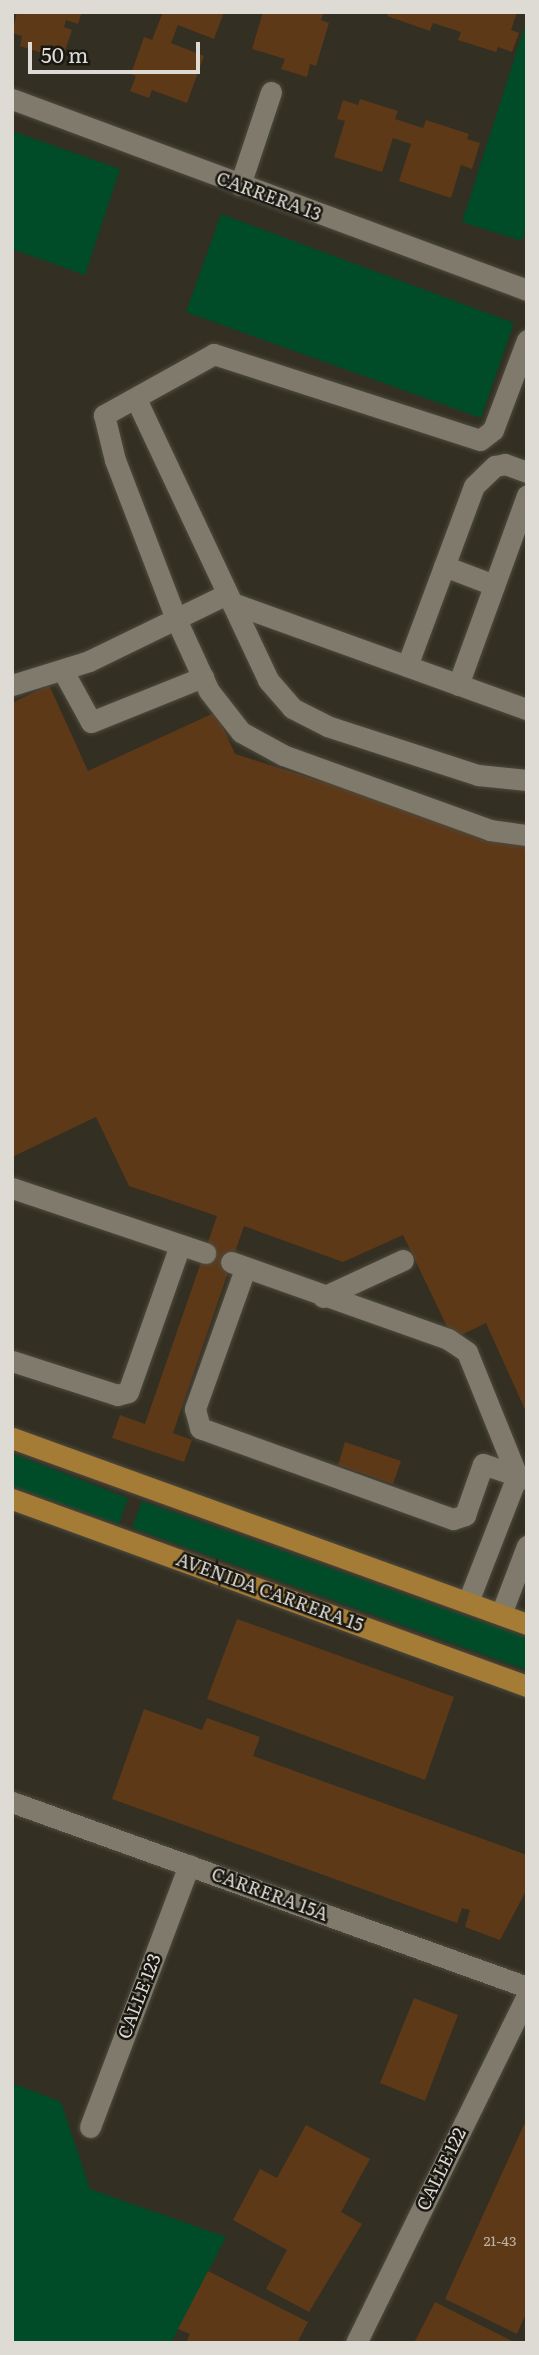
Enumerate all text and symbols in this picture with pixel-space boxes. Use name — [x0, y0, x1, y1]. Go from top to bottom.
scale bar — [32, 28, 203, 72]
text: 50 m — [41, 38, 88, 69]
street label: CARRERA 13 — [214, 167, 324, 225]
street label: AVENIDA CARRERA 15 — [174, 1548, 366, 1636]
street label: CARRERA 15A — [209, 1863, 331, 1925]
street label: CALLE 123 — [113, 1950, 165, 2042]
street label: CALLE 122 — [412, 2124, 470, 2214]
house number: 21-43 — [483, 2232, 517, 2248]

